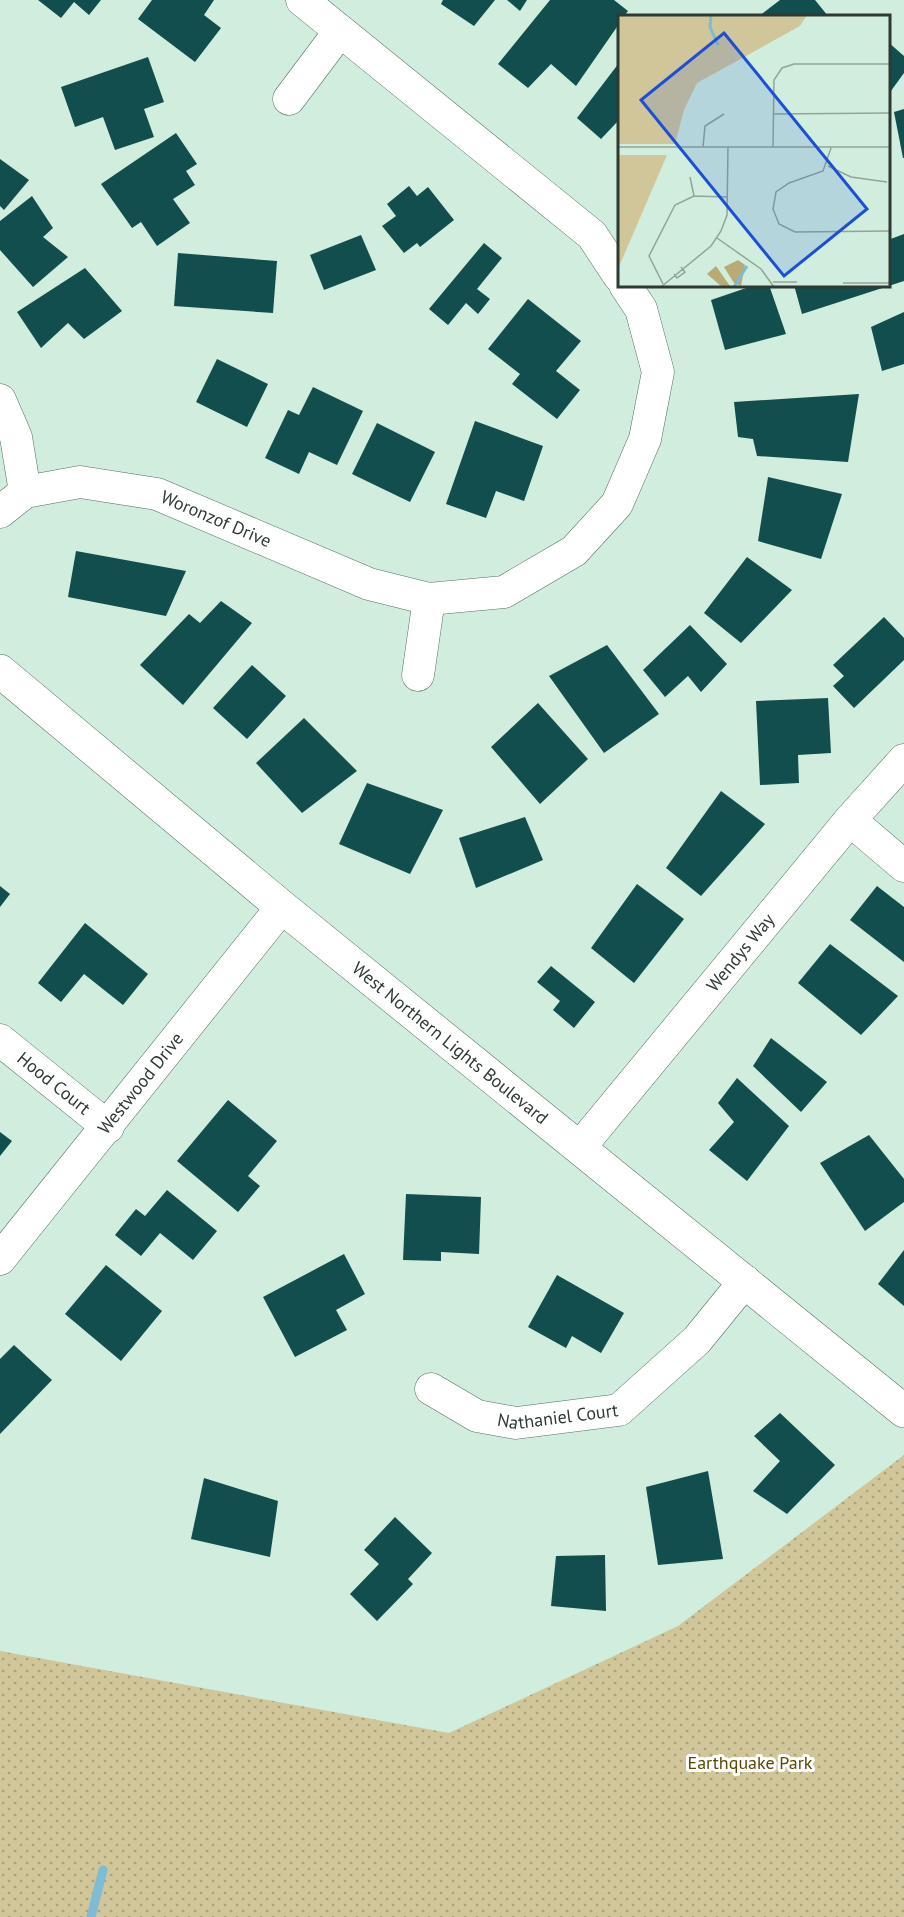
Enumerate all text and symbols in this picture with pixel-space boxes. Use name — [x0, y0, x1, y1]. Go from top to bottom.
inset map — [618, 15, 889, 286]
street label: Woronzof Drive — [158, 485, 275, 552]
street label: Wendys Way — [701, 908, 779, 996]
street label: West Northern Lights Boulevard — [348, 956, 553, 1129]
street label: Westwood Drive — [92, 1027, 188, 1139]
street label: Hood Court — [13, 1046, 95, 1119]
street label: Nathaniel Court — [496, 1398, 619, 1434]
park label: Earthquake Park — [688, 1751, 813, 1774]

